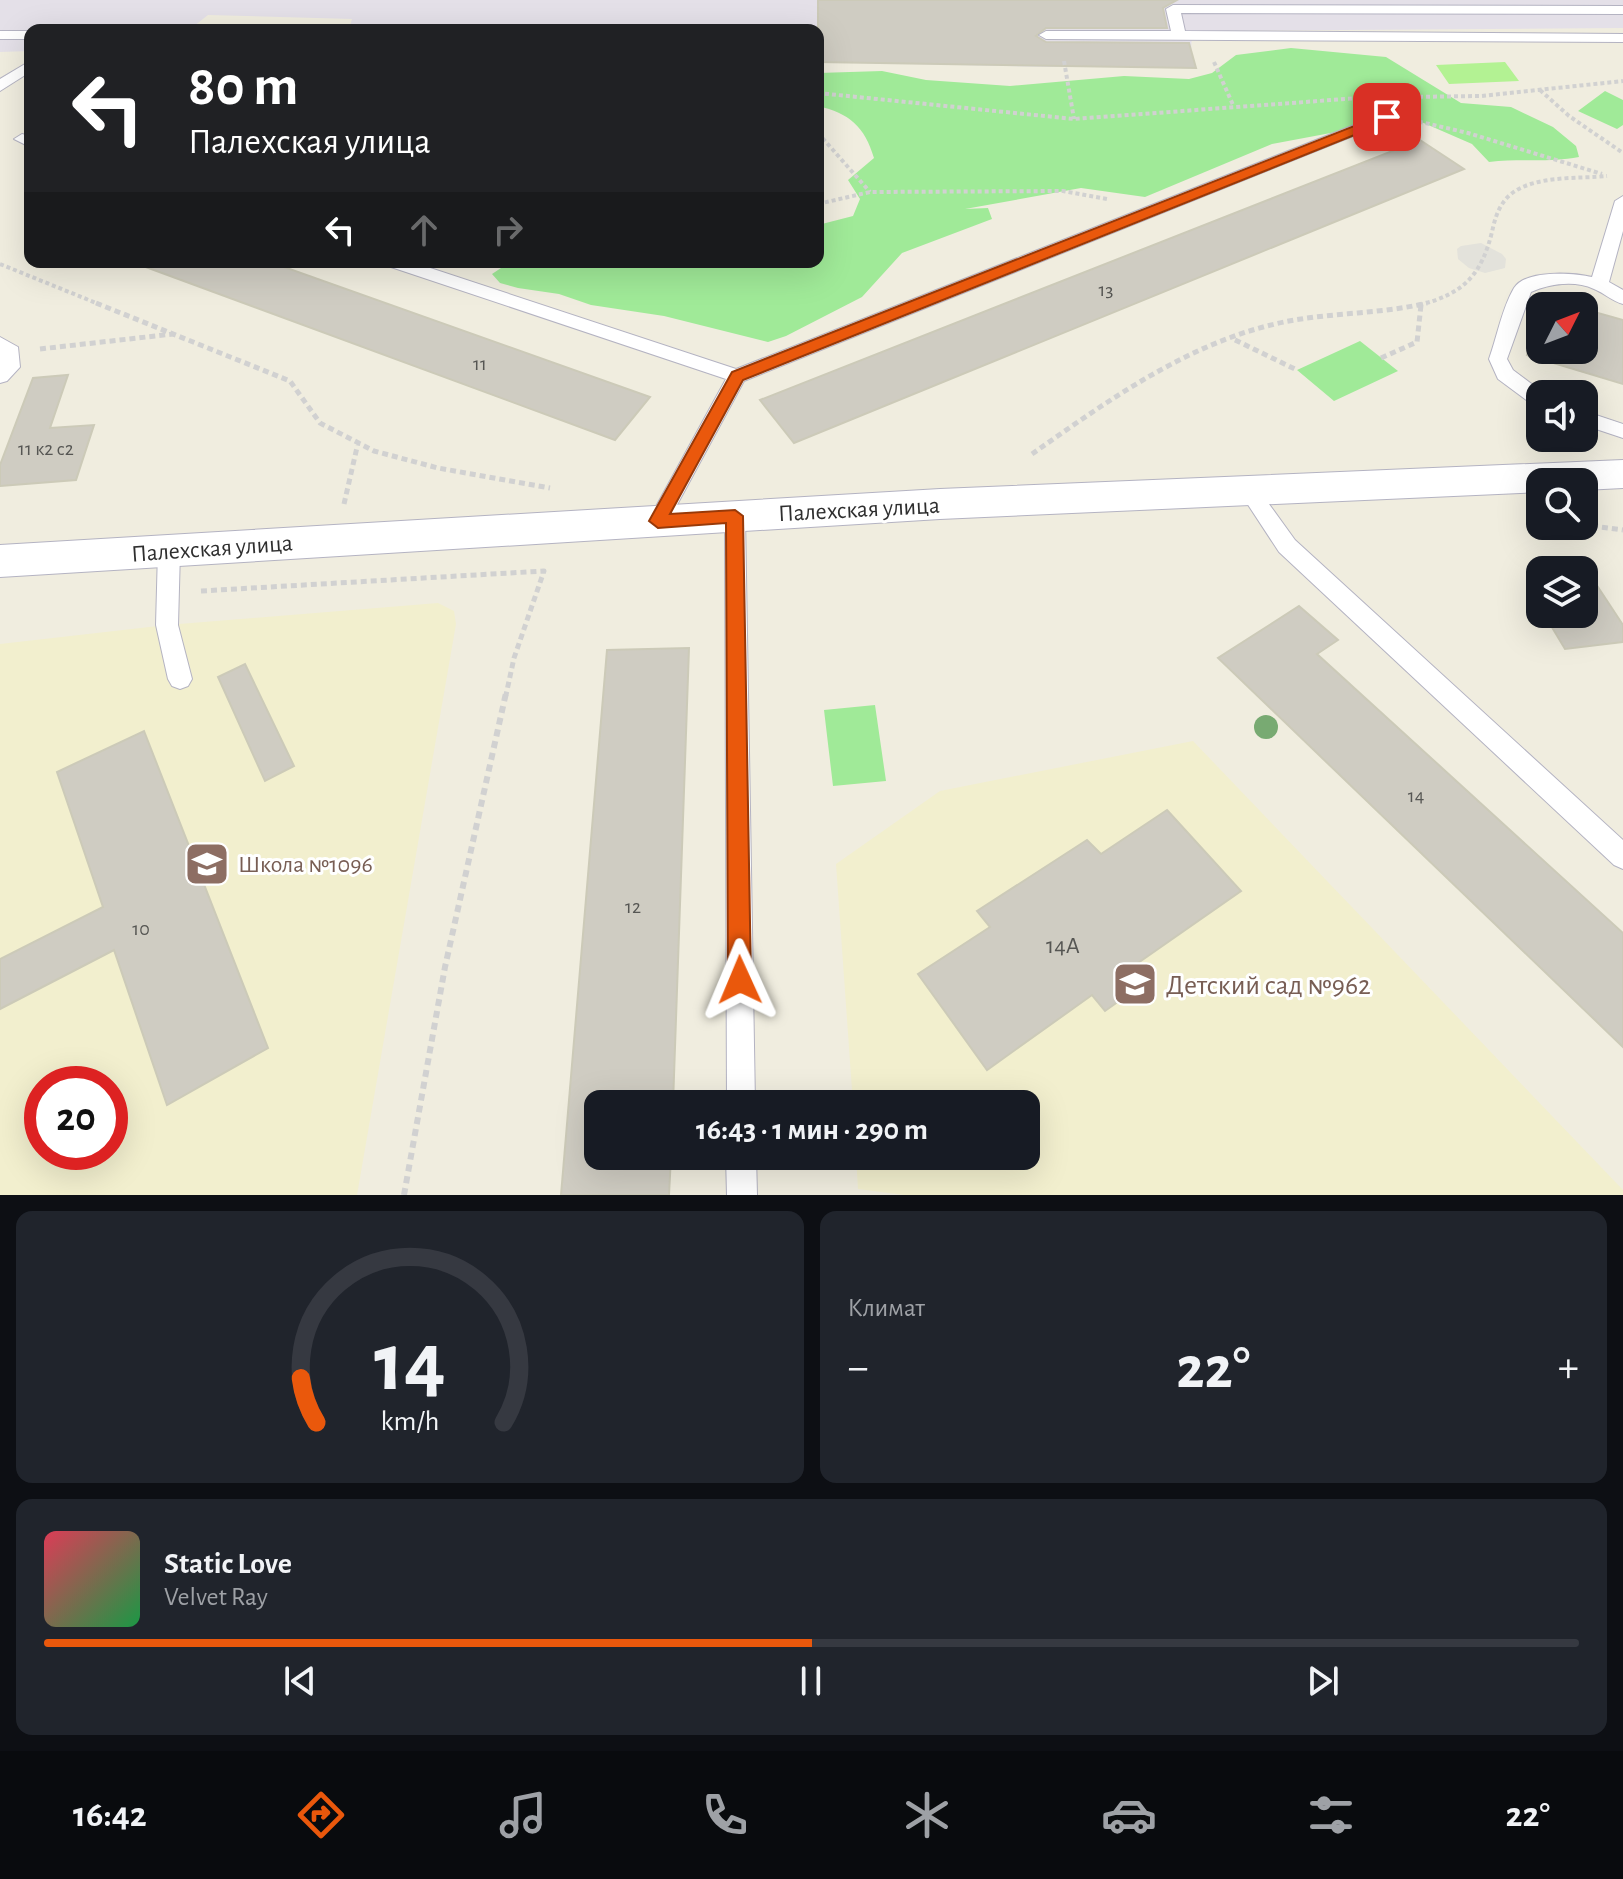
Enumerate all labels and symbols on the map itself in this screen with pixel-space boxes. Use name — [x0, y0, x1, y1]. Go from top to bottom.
pin — [1353, 83, 1421, 151]
house number: 13 — [1098, 280, 1114, 300]
north arrow — [1526, 292, 1598, 364]
house number: 11 — [473, 354, 487, 374]
house number: 11 к2 с2 — [18, 439, 74, 459]
street label: Палехская улица — [778, 494, 941, 526]
street label: Палехская улица — [130, 531, 294, 567]
house number: 14 — [1408, 786, 1424, 806]
school or university icon: Школа №1096 — [183, 840, 231, 888]
place label: Школа №1096 — [238, 853, 373, 877]
house number: 12 — [625, 897, 641, 917]
house number: 10 — [132, 919, 150, 939]
house number: 14А — [1046, 934, 1080, 958]
position arrow — [698, 938, 782, 1022]
school or university icon: Детский сад №962 — [1111, 960, 1159, 1008]
place label: Детский сад №962 — [1166, 972, 1371, 1000]
speed limit sign: 20 — [24, 1066, 128, 1170]

